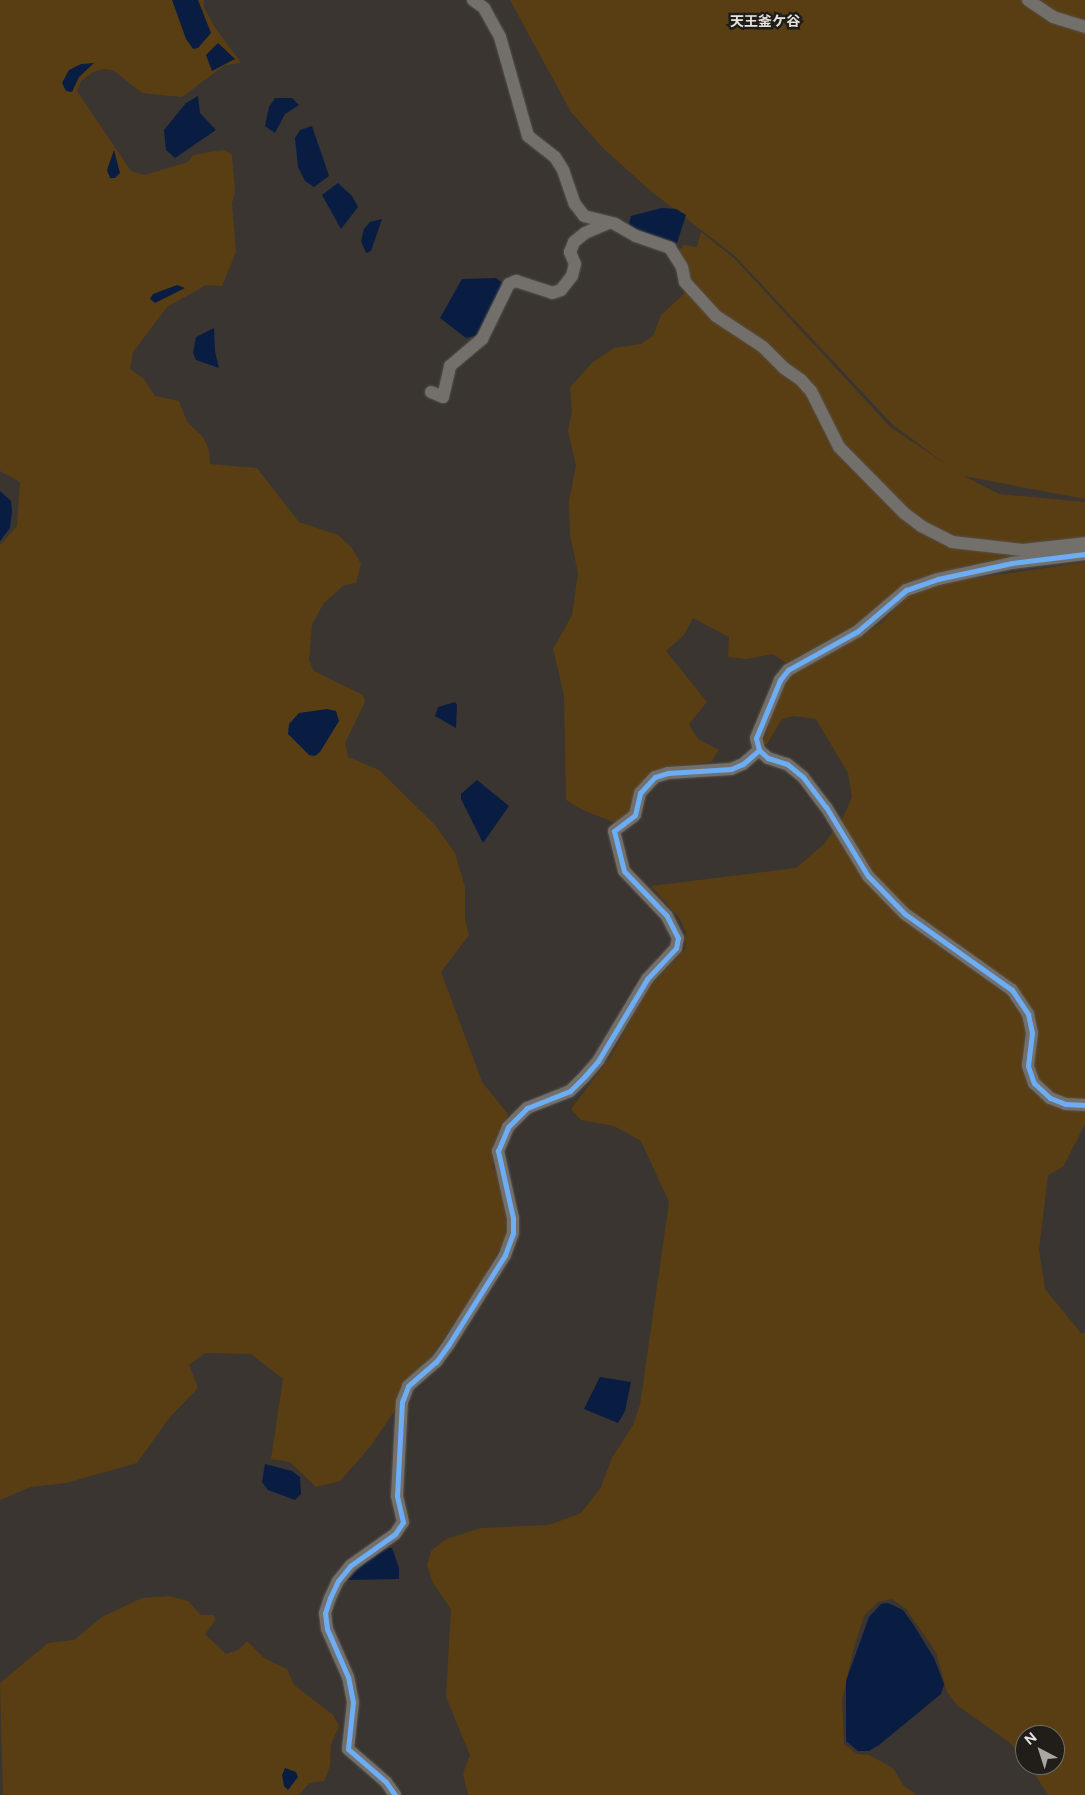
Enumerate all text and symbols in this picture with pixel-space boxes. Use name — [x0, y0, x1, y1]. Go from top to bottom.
district label: 天王釜ケ谷 — [730, 14, 800, 30]
north arrow — [1015, 1725, 1065, 1775]
text: N — [1021, 1729, 1040, 1749]

